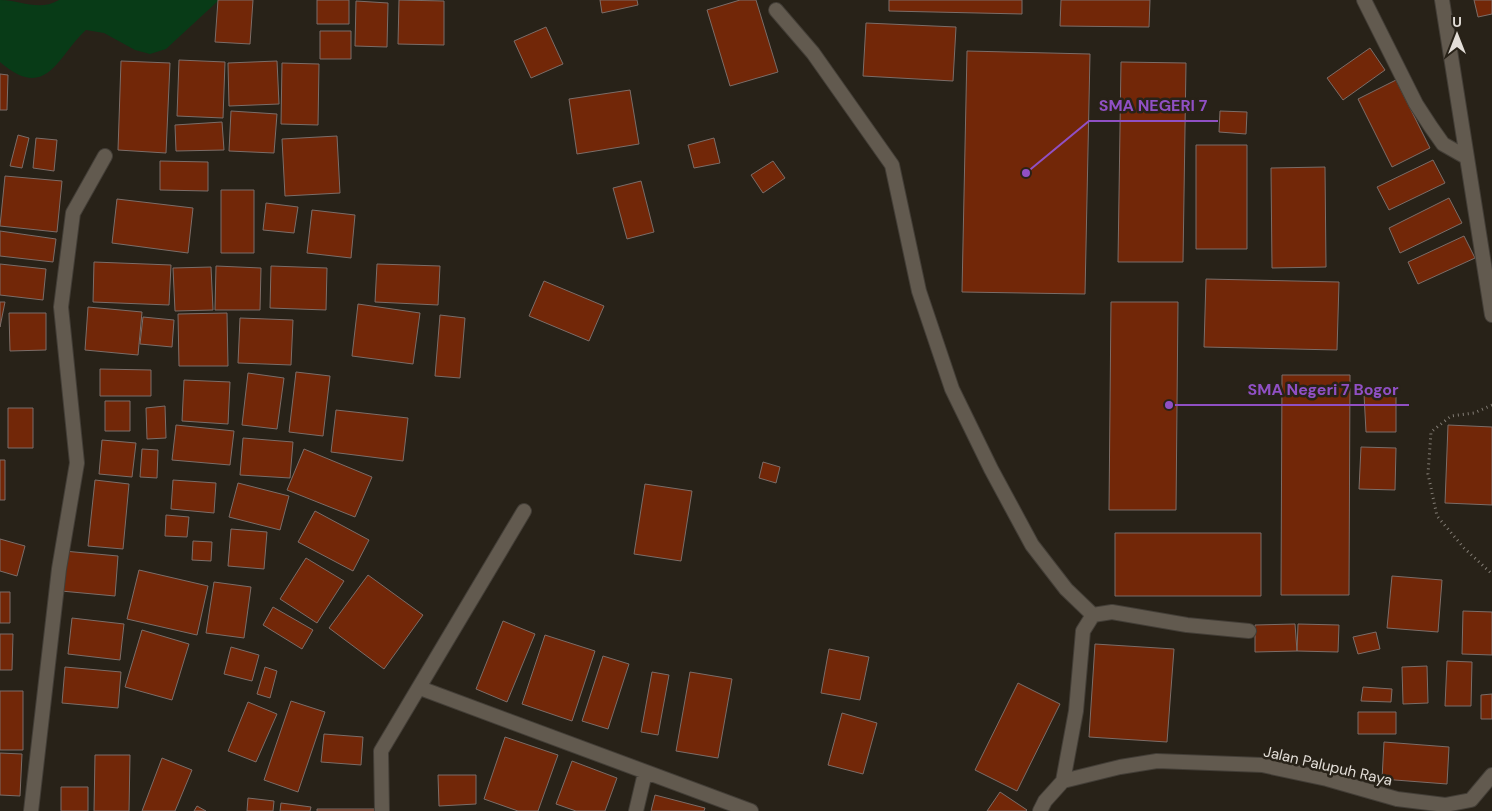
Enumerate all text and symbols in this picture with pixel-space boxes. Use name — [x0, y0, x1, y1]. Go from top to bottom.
north arrow — [1432, 10, 1482, 60]
text: U — [1452, 13, 1462, 31]
callout: SMA NEGERI 7 — [1089, 90, 1218, 121]
text: SMA NEGERI 7 — [1099, 95, 1208, 116]
callout: SMA Negeri 7 Bogor — [1238, 374, 1409, 405]
text: SMA Negeri 7 Bogor — [1248, 379, 1399, 400]
street label: Jalan Palupuh Raya — [1262, 741, 1394, 791]

